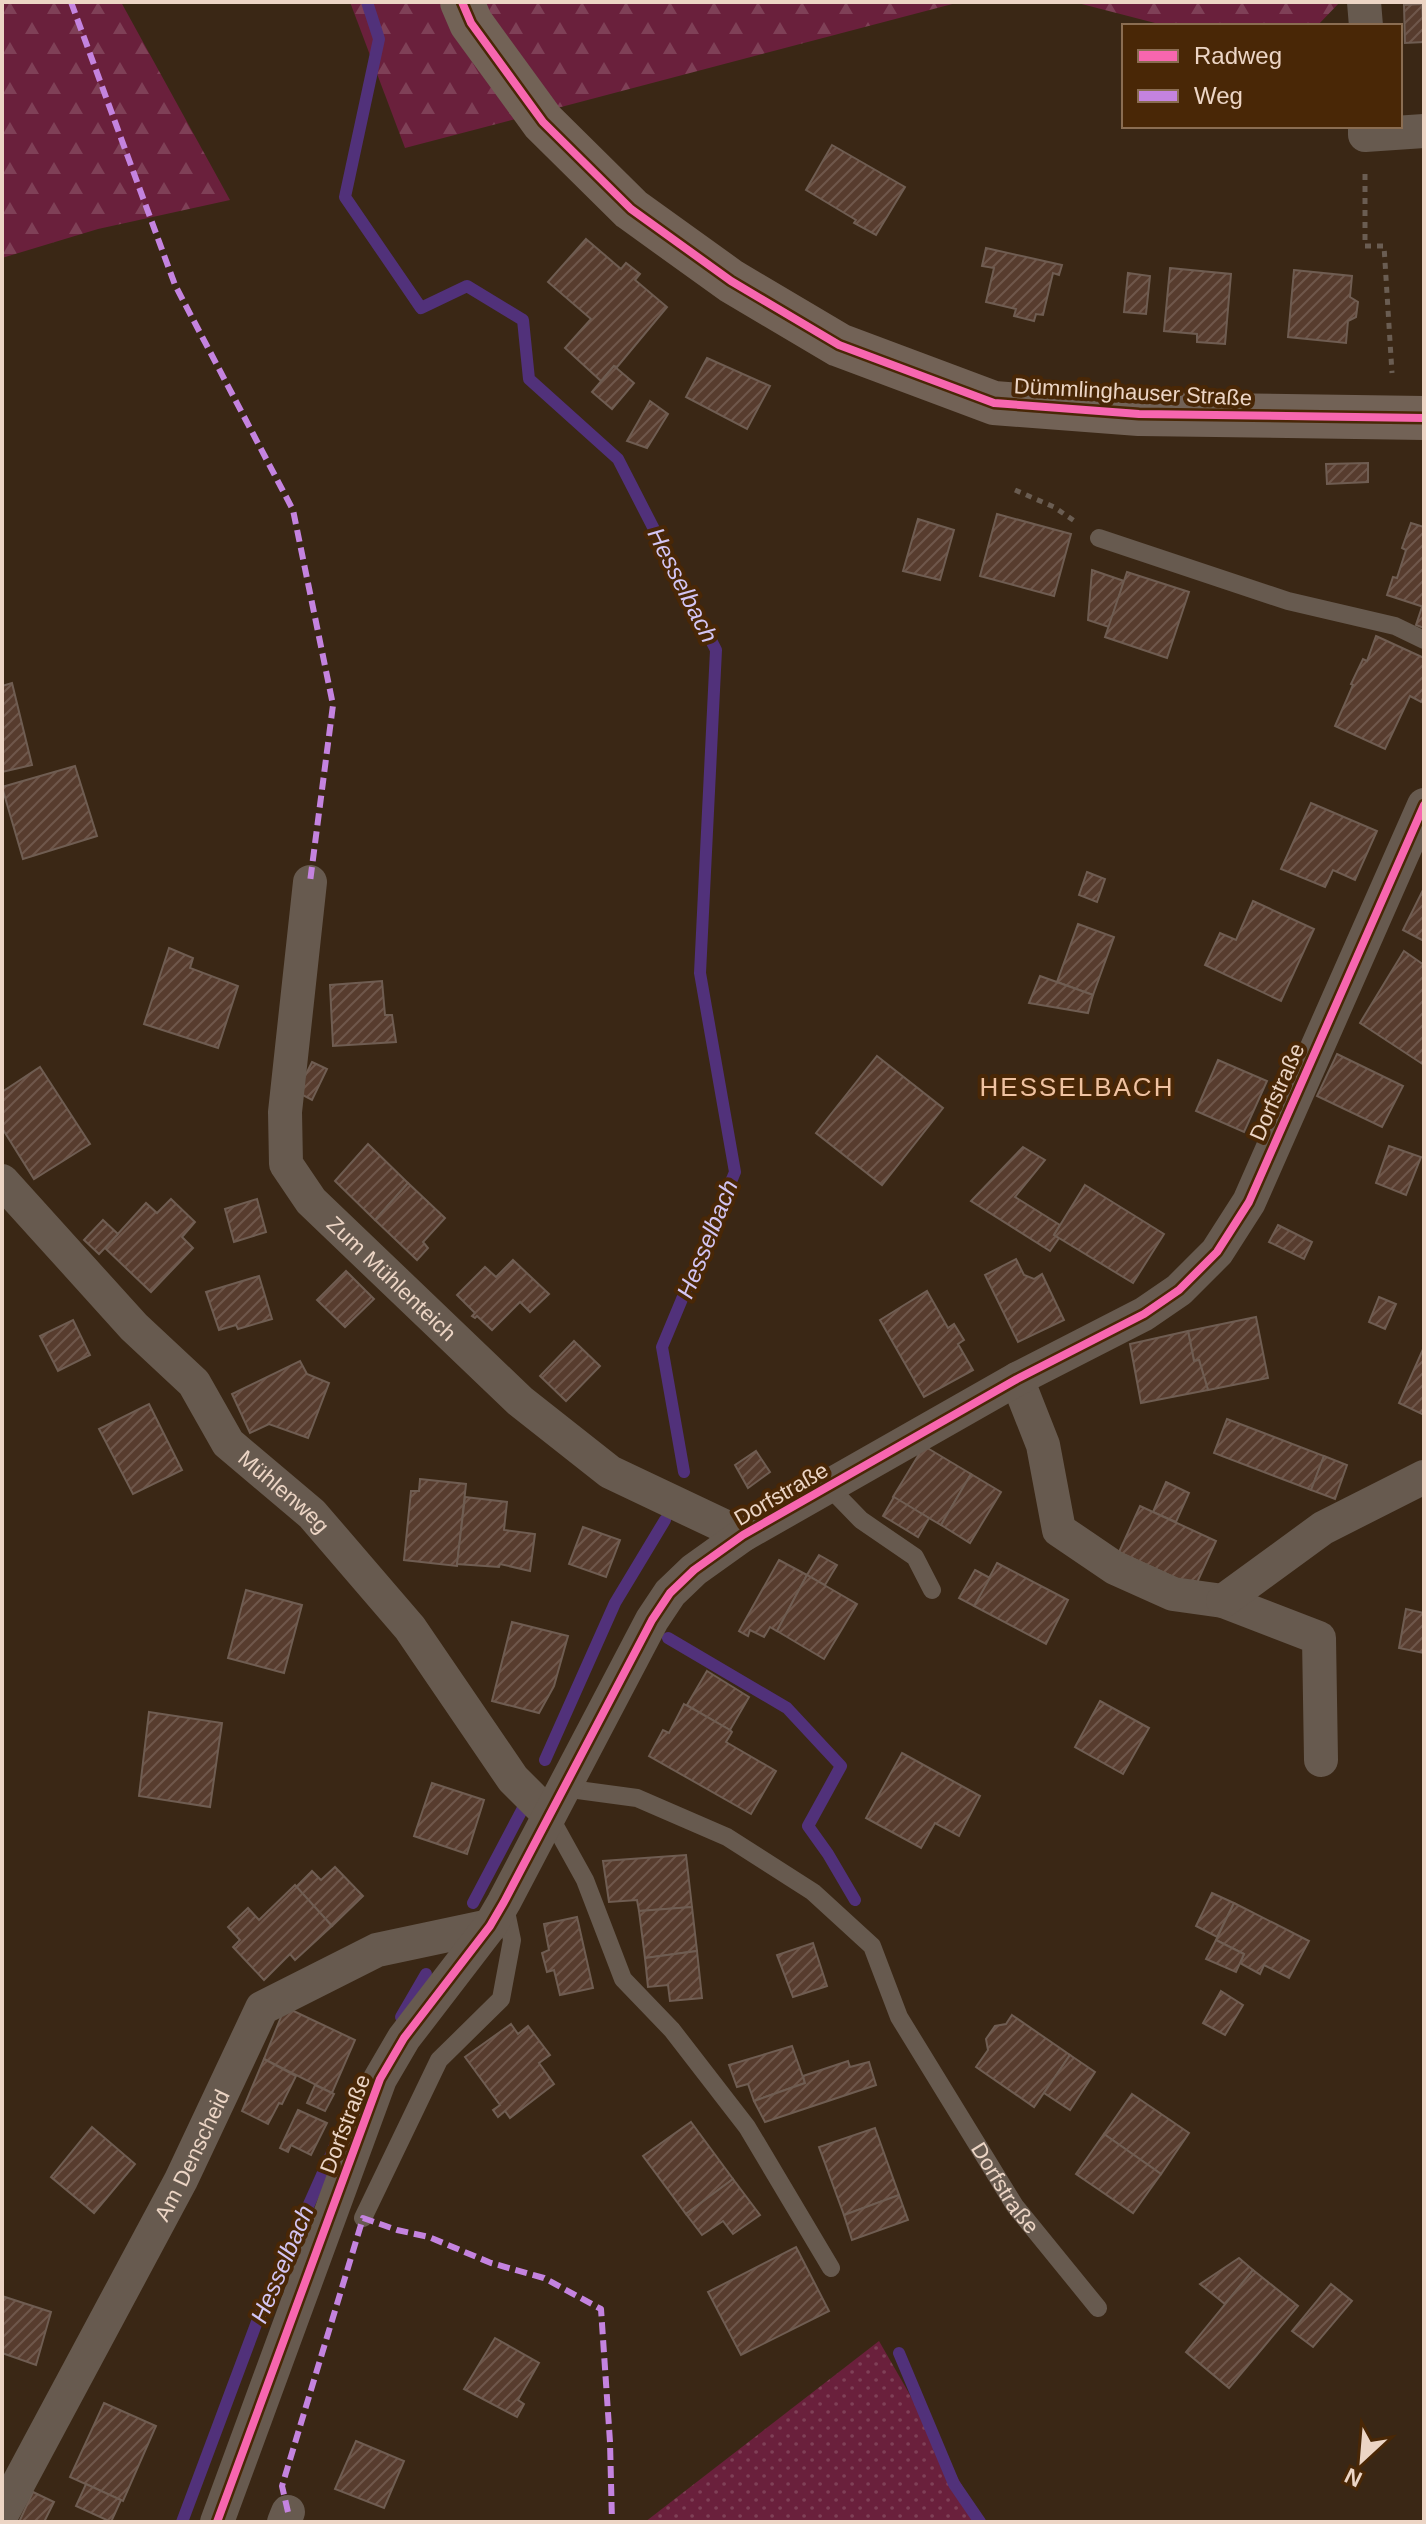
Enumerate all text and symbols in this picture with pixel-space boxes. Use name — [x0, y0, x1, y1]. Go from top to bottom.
legend — [1122, 24, 1402, 128]
text: Radweg — [1194, 42, 1282, 69]
text: Weg — [1194, 82, 1243, 109]
street label: Dümmlinghauser Straße — [1013, 373, 1253, 411]
water label: Hesselbach — [643, 523, 723, 647]
street label: Dorfstraße — [1244, 1039, 1310, 1145]
district label: HESSELBACH — [980, 1072, 1174, 1102]
water label: Hesselbach — [671, 1176, 743, 1302]
street label: Zum Mühlenteich — [322, 1211, 462, 1346]
street label: Mühlenweg — [234, 1445, 335, 1538]
street label: Dorfstraße — [730, 1457, 832, 1531]
street label: Dorfstraße — [315, 2071, 375, 2177]
street label: Am Denscheid — [149, 2085, 234, 2225]
street label: Dorfstraße — [966, 2138, 1045, 2238]
water label: Hesselbach — [245, 2201, 319, 2327]
north arrow — [1322, 2420, 1402, 2500]
text: N — [1341, 2463, 1366, 2492]

